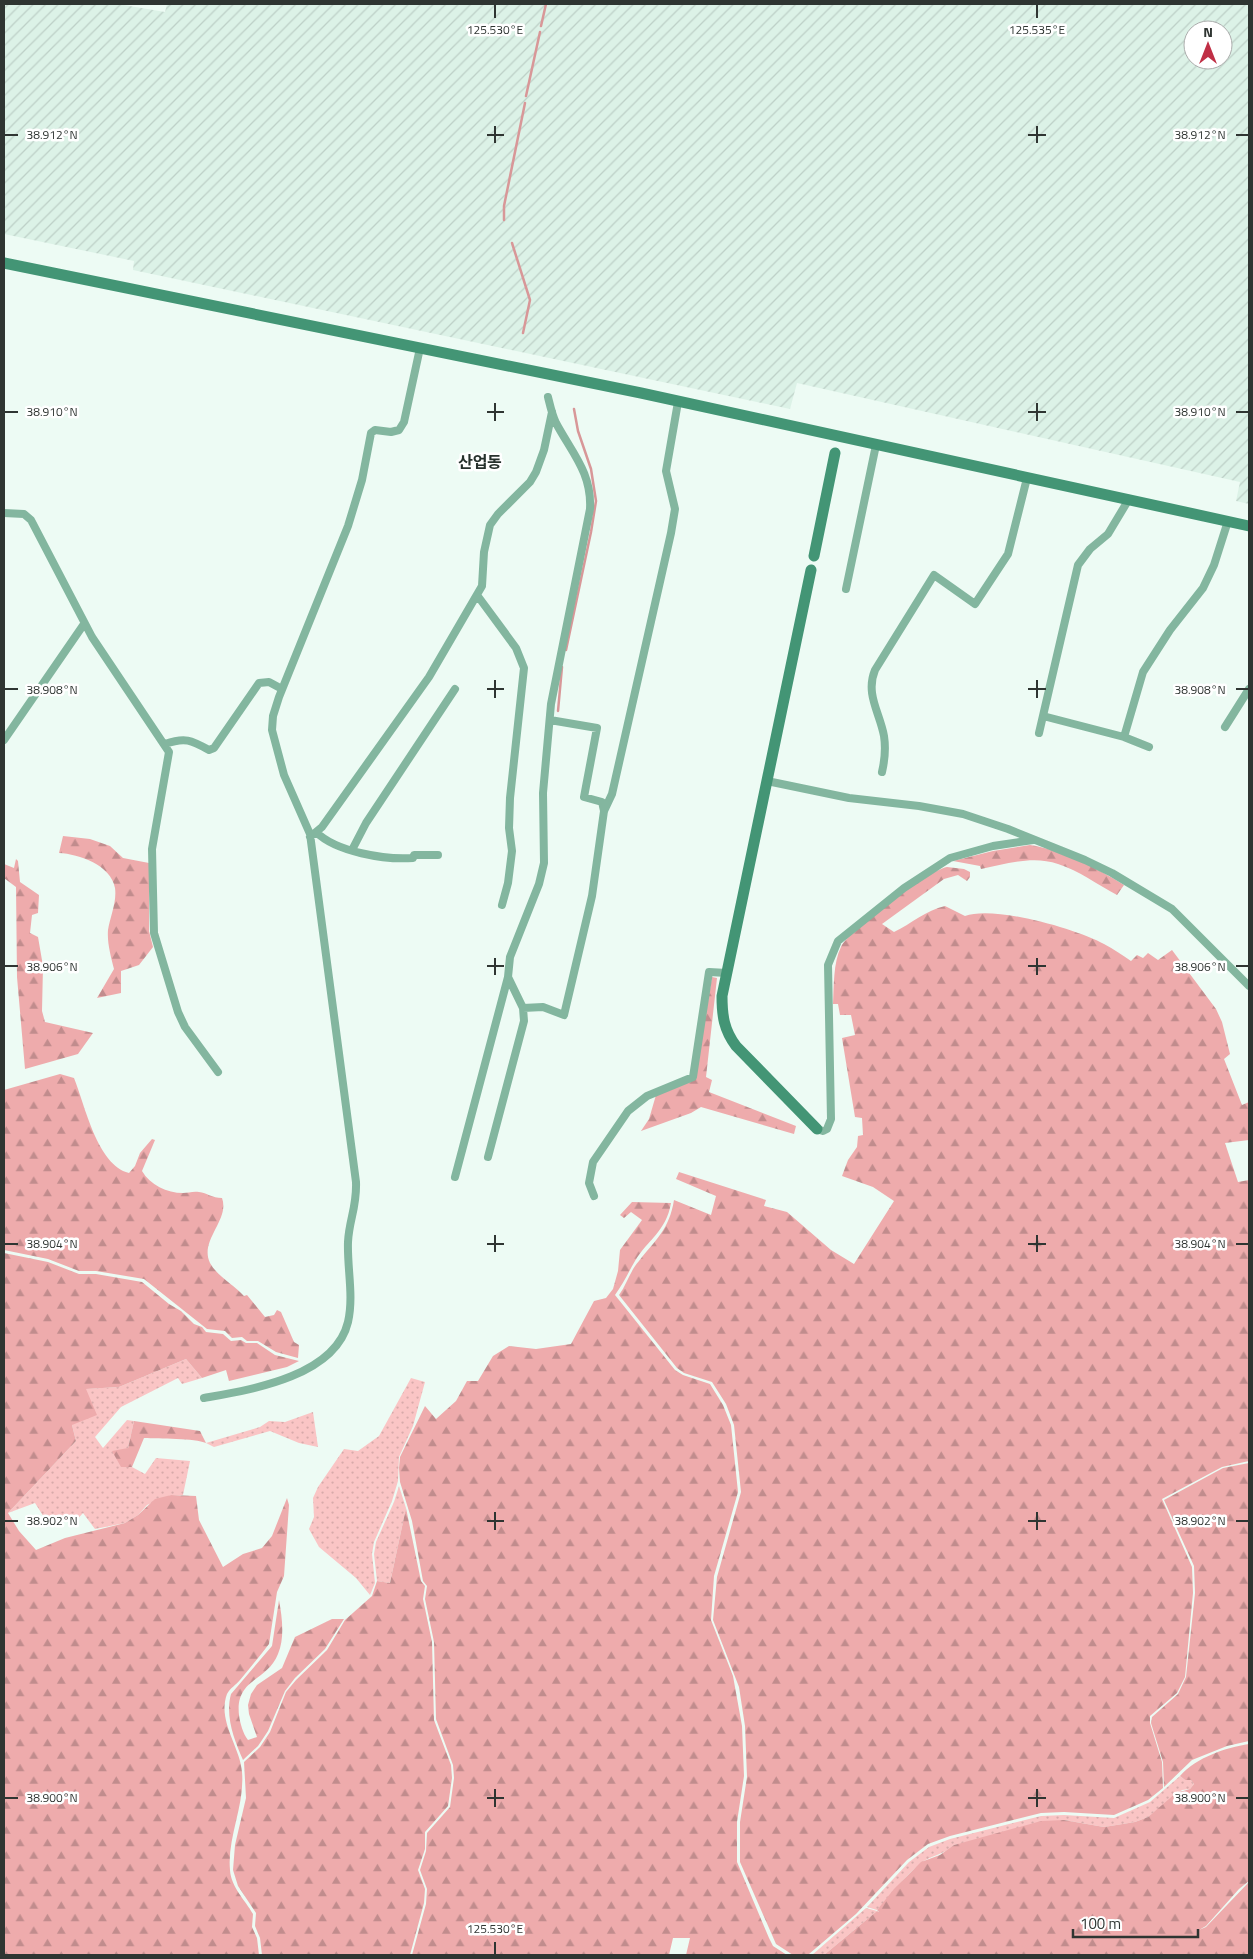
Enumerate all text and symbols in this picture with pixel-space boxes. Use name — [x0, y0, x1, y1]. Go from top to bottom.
text: 125.530°E — [467, 20, 523, 39]
text: 125.535°E — [1009, 20, 1065, 39]
north arrow — [1183, 20, 1233, 70]
text: N — [1203, 21, 1213, 42]
text: 38.912°N — [26, 125, 78, 144]
text: 38.912°N — [1174, 125, 1226, 144]
text: 38.910°N — [26, 402, 78, 421]
text: 38.910°N — [1174, 402, 1226, 421]
district label: 산업동 — [458, 450, 502, 474]
text: 38.908°N — [26, 680, 78, 699]
text: 38.908°N — [1174, 680, 1226, 699]
text: 38.906°N — [26, 957, 78, 976]
text: 38.906°N — [1174, 957, 1226, 976]
text: 38.904°N — [26, 1234, 78, 1253]
text: 38.904°N — [1174, 1234, 1226, 1253]
text: 38.902°N — [26, 1511, 78, 1530]
text: 38.902°N — [1174, 1511, 1226, 1530]
text: 38.900°N — [26, 1788, 78, 1807]
text: 38.900°N — [1174, 1788, 1226, 1807]
scale bar — [1073, 1906, 1198, 1938]
text: 100 m — [1080, 1912, 1121, 1935]
text: 125.530°E — [467, 1919, 523, 1938]

